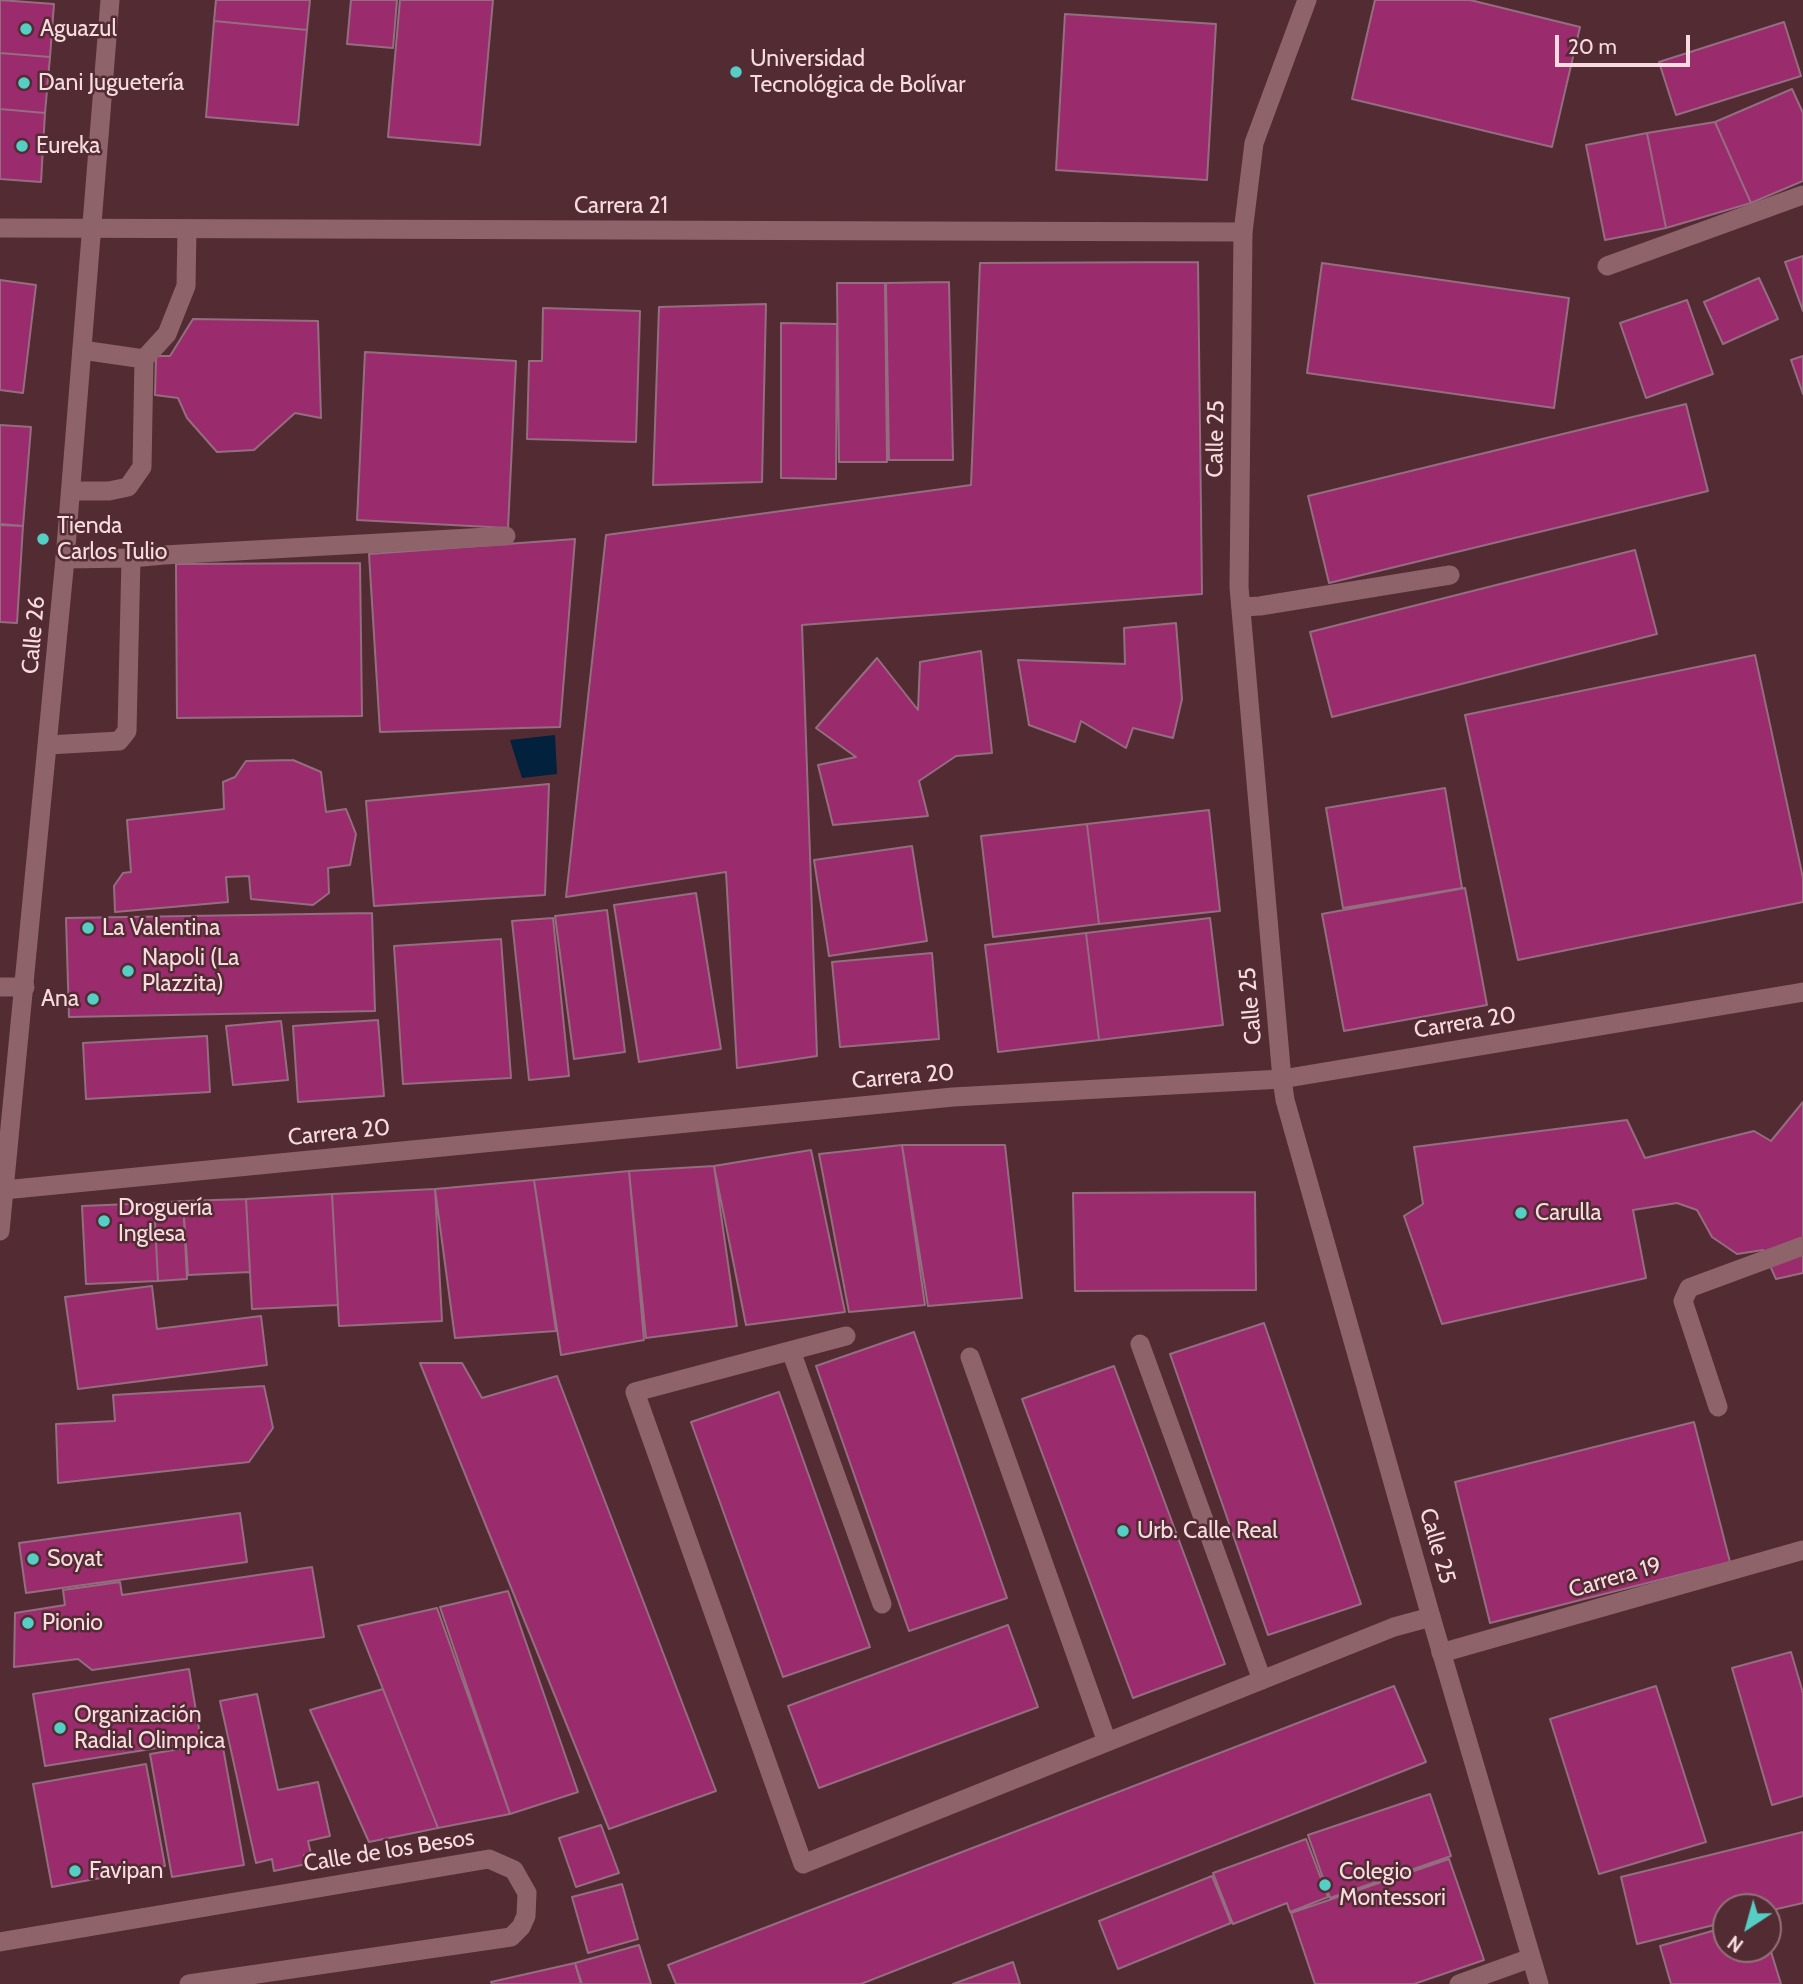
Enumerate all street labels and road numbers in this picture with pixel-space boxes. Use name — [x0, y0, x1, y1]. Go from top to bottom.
street label: Carrera 21 — [574, 192, 668, 220]
street label: Calle 25 — [1202, 400, 1230, 478]
street label: Calle 26 — [17, 595, 51, 675]
street label: Calle 25 — [1234, 966, 1268, 1046]
street label: Carrera 20 — [1412, 1001, 1518, 1045]
street label: Carrera 20 — [851, 1059, 955, 1095]
street label: Carrera 20 — [287, 1114, 391, 1152]
street label: Calle 25 — [1413, 1505, 1461, 1587]
street label: Carrera 19 — [1565, 1552, 1665, 1604]
street label: Calle de los Besos — [302, 1824, 476, 1878]

